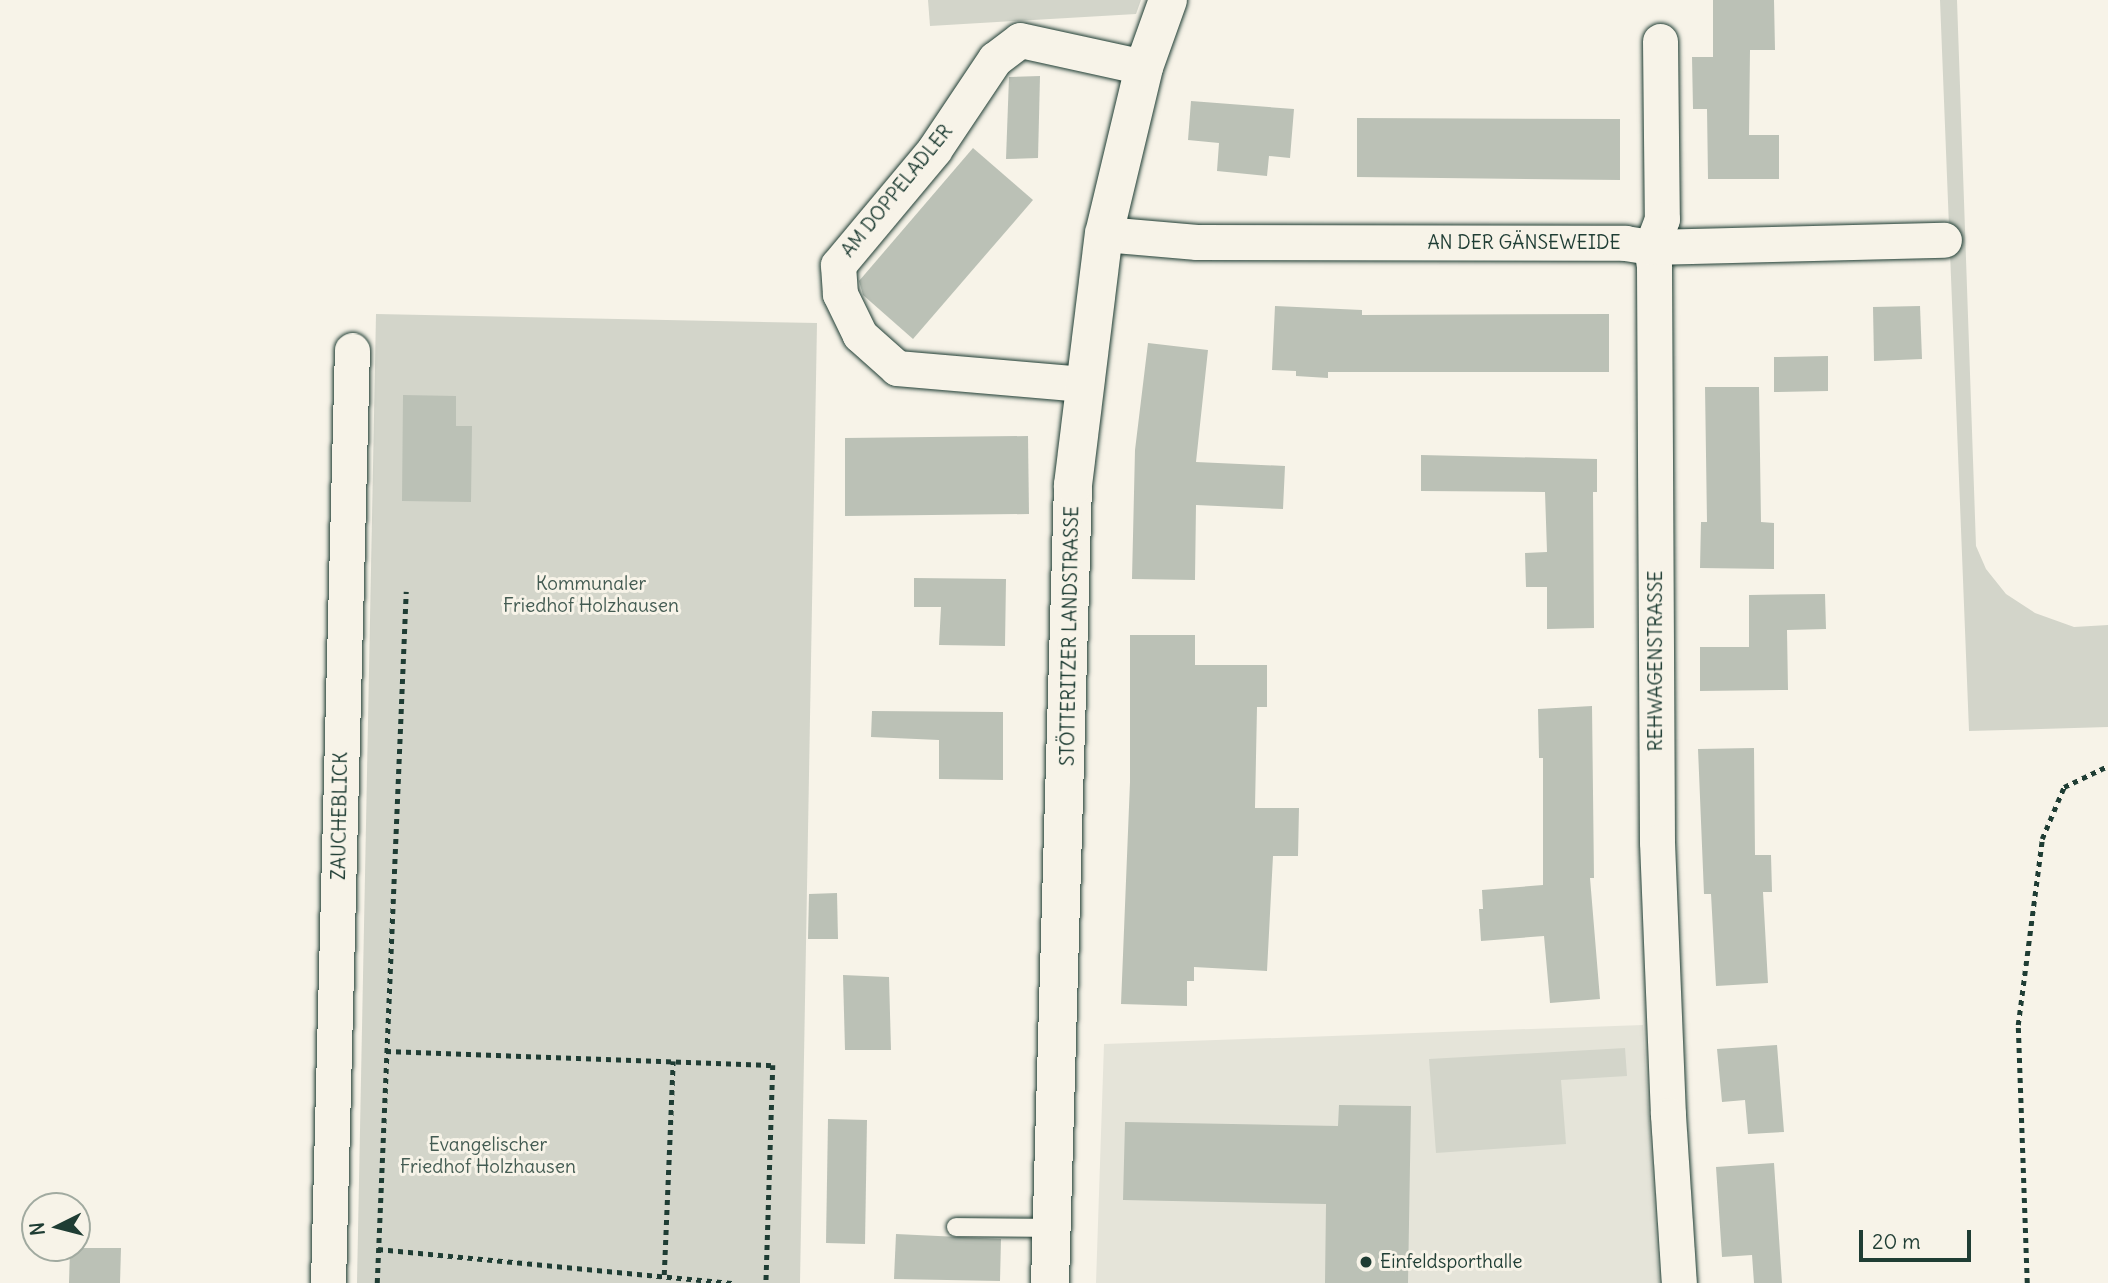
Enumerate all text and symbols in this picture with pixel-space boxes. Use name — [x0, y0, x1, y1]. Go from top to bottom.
street label: AM DOPPELADLER — [837, 120, 957, 262]
street label: AN DER GÄNSEWEIDE — [1427, 232, 1621, 254]
street label: STÖTTERITZER LANDSTRASSE — [1056, 506, 1084, 766]
street label: REHWAGENSTRASSE — [1645, 571, 1667, 751]
park label: Kommunaler Friedhof Holzhausen — [503, 573, 679, 617]
street label: ZAUCHEBLICK — [327, 752, 353, 880]
park label: Evangelischer Friedhof Holzhausen — [400, 1134, 576, 1178]
north arrow — [21, 1192, 91, 1262]
scale bar — [1863, 1216, 1975, 1260]
text: N — [24, 1221, 50, 1237]
text: 20 m — [1872, 1228, 1921, 1255]
place label: Einfeldsporthalle — [1380, 1251, 1523, 1273]
marker: Einfeldsporthalle — [1358, 1254, 1374, 1270]

